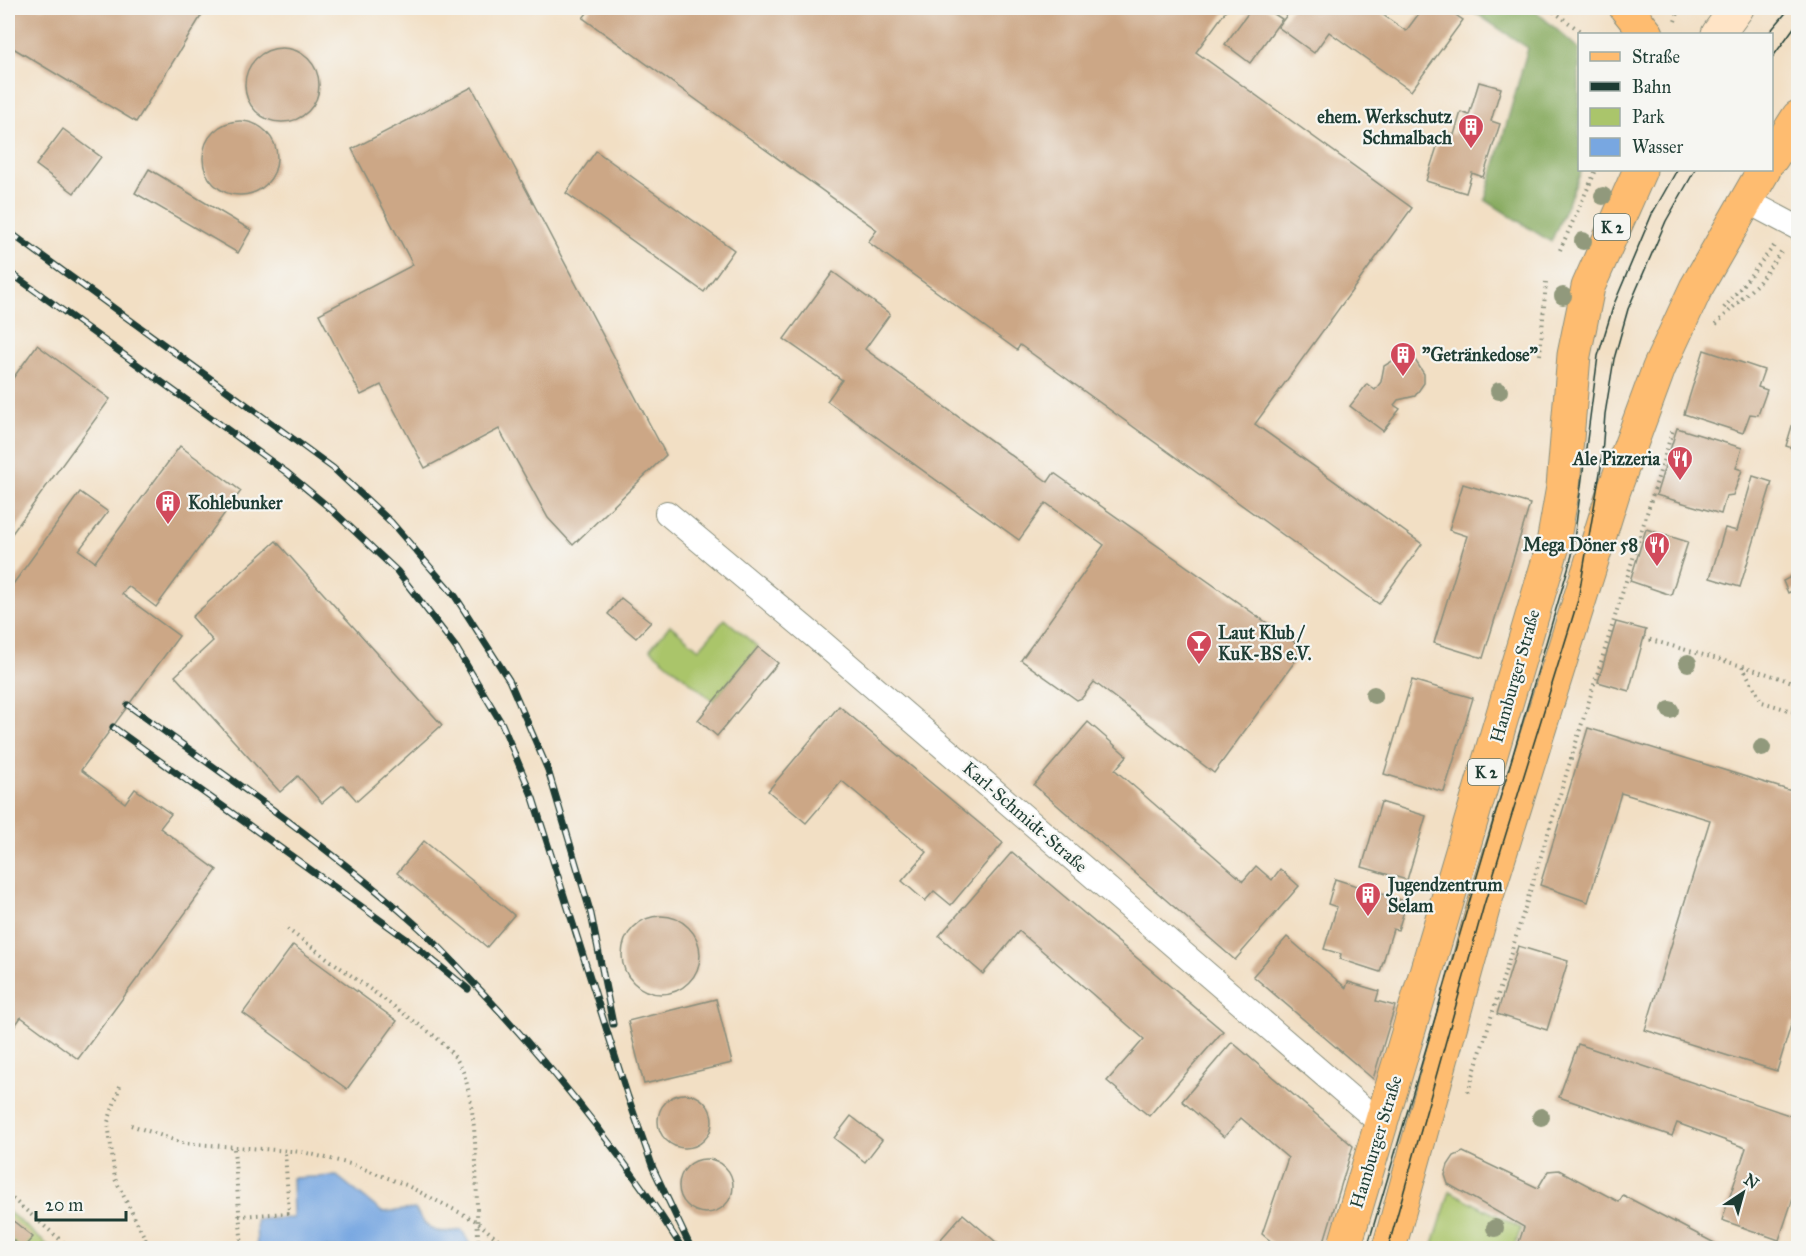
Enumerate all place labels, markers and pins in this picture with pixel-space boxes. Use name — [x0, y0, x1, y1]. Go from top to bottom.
place label: ehem. Werkschutz Schmalbach — [1317, 106, 1453, 149]
building icon: ehem. Werkschutz Schmalbach — [1456, 112, 1486, 150]
building icon: "Getränkedose" — [1388, 340, 1418, 378]
place label: "Getränkedose" — [1422, 344, 1539, 366]
restaurant icon: Ale Pizzeria — [1665, 444, 1695, 482]
place label: Ale Pizzeria — [1572, 448, 1660, 470]
building icon: Kohlebunker — [153, 488, 183, 526]
place label: Kohlebunker — [188, 492, 284, 514]
restaurant icon: Mega Döner 58 — [1642, 530, 1672, 568]
place label: Mega Döner 58 — [1523, 534, 1638, 557]
place label: Laut Klub / KuK-BS e.V. — [1218, 622, 1312, 665]
bar icon: Laut Klub / KuK-BS e.V. — [1184, 628, 1214, 666]
place label: Jugendzentrum Selam — [1386, 874, 1503, 917]
building icon: Jugendzentrum Selam — [1353, 880, 1383, 918]

